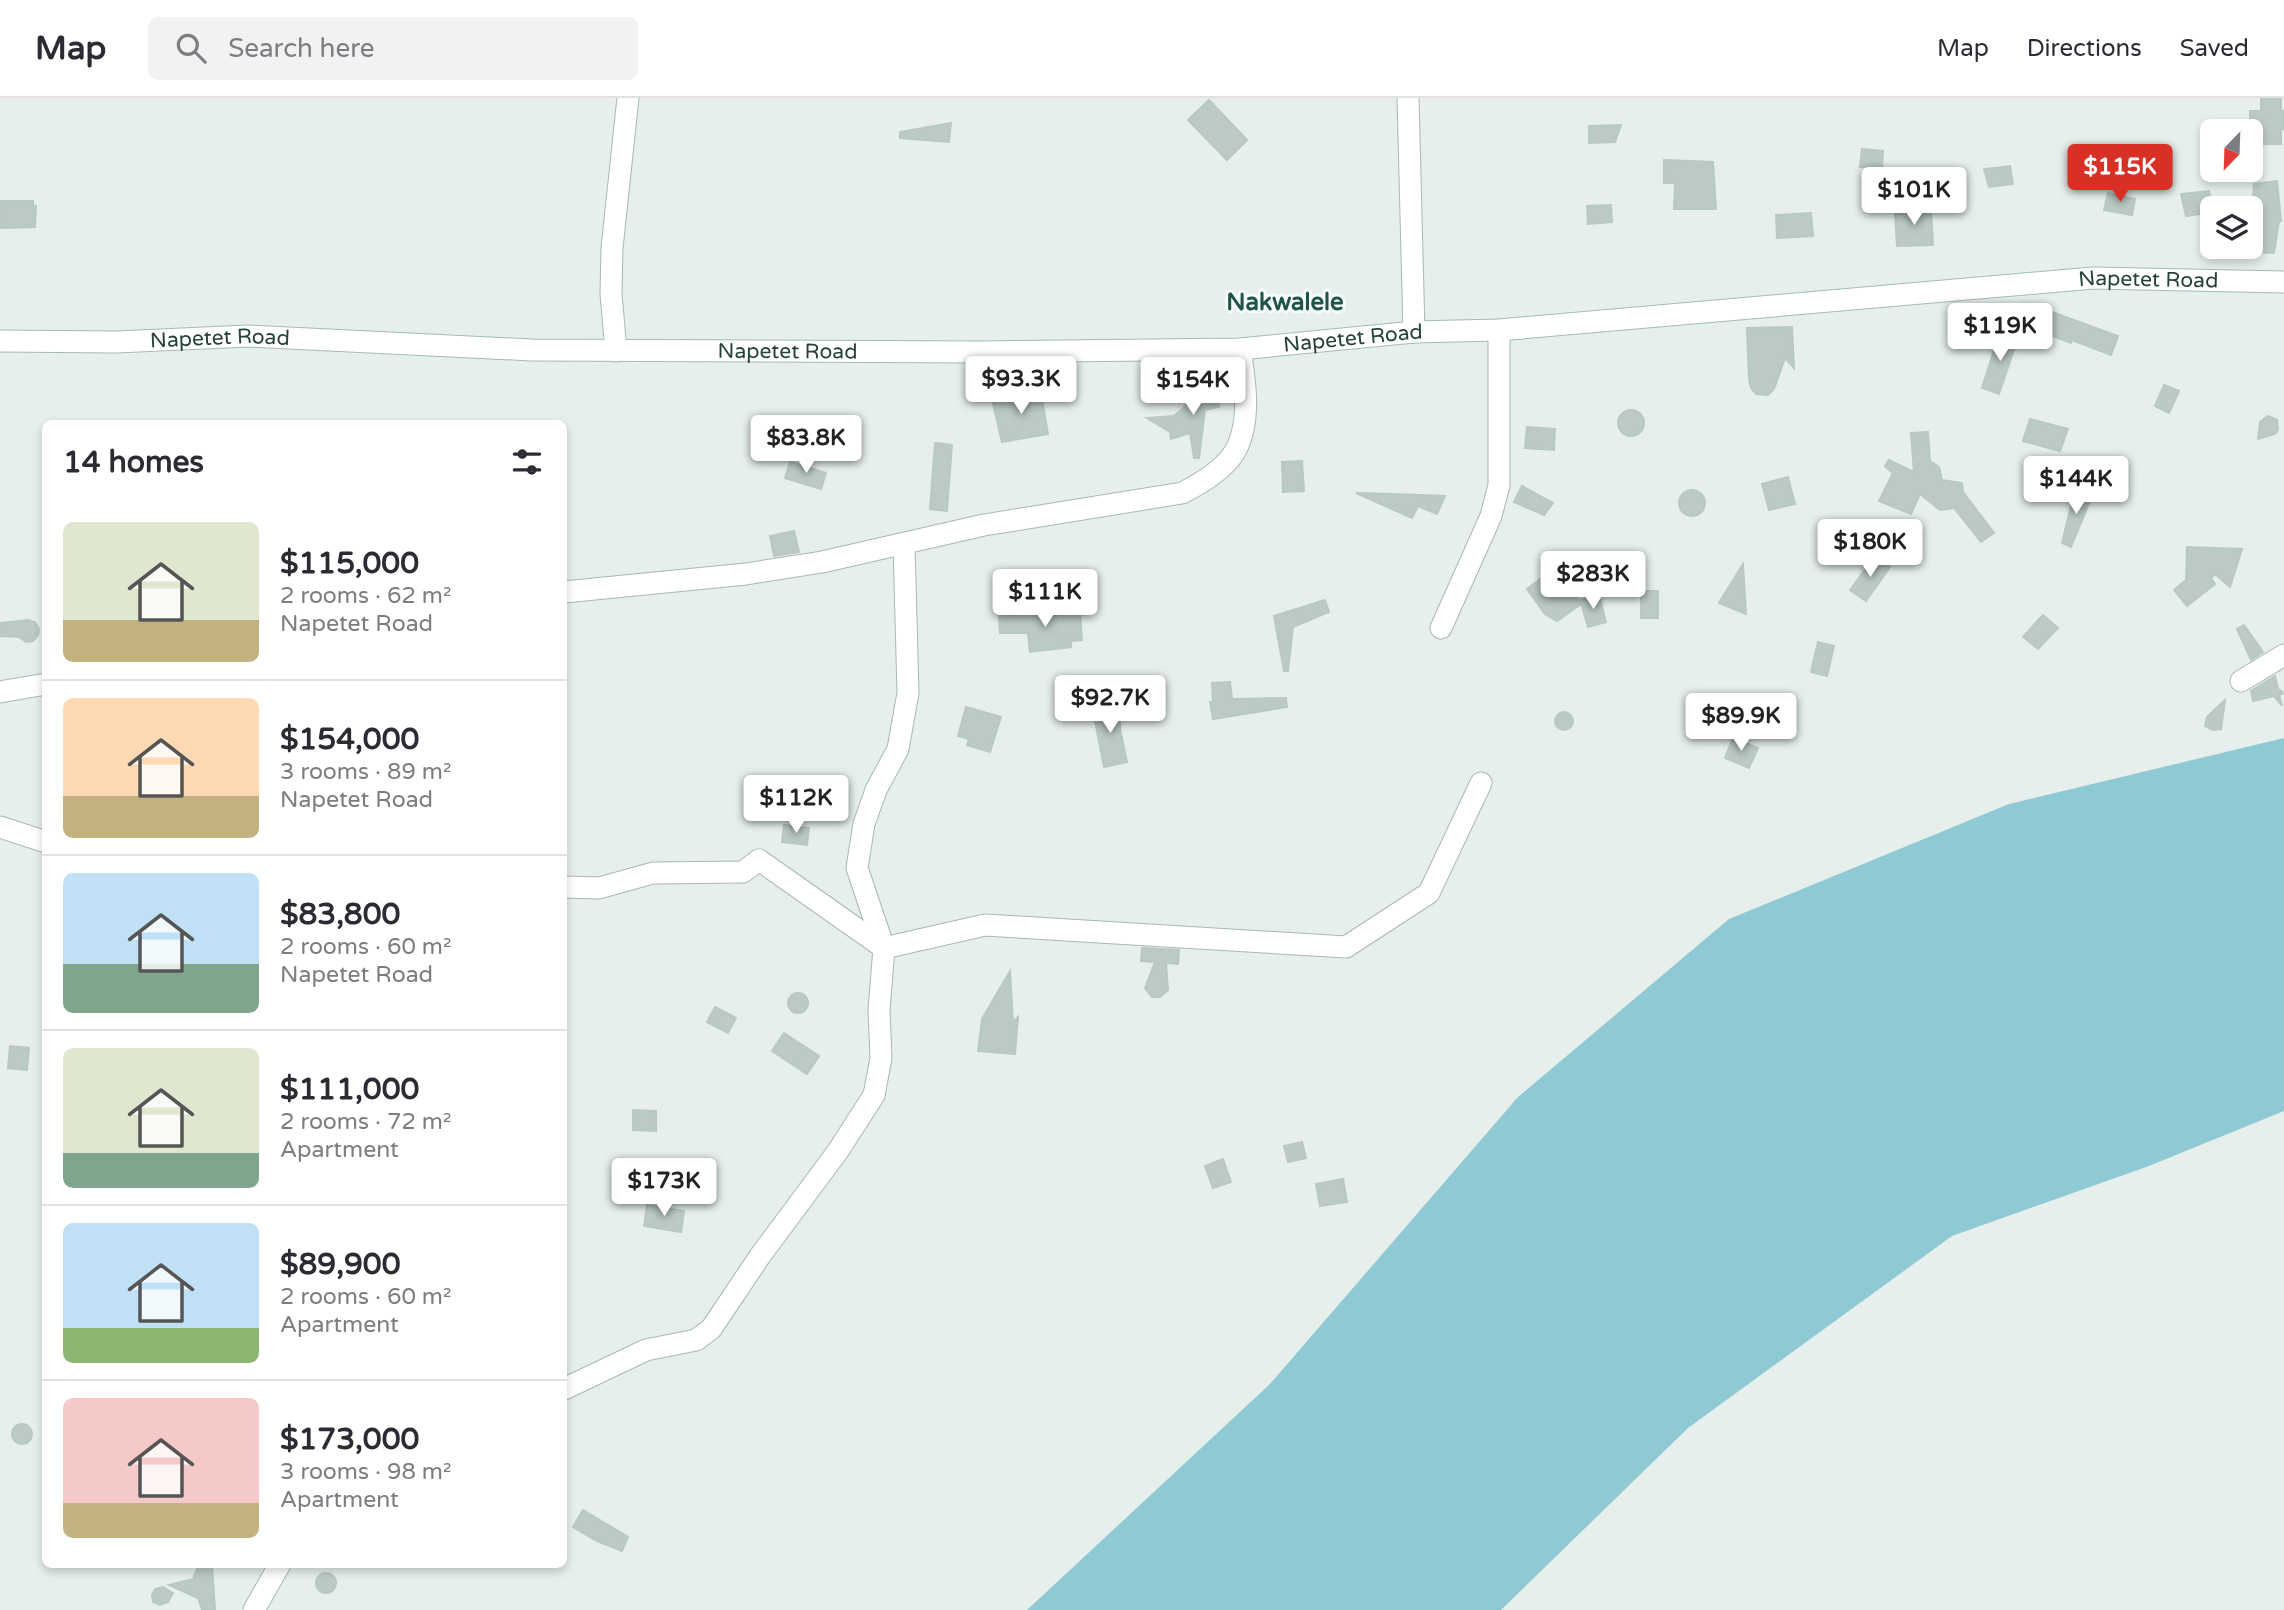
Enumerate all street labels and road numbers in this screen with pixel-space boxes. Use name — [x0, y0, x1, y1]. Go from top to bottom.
street label: Napetet Road — [2077, 266, 2219, 294]
street label: Napetet Road — [1282, 320, 1423, 358]
street label: Napetet Road — [149, 324, 290, 353]
street label: Napetet Road — [717, 339, 858, 364]

